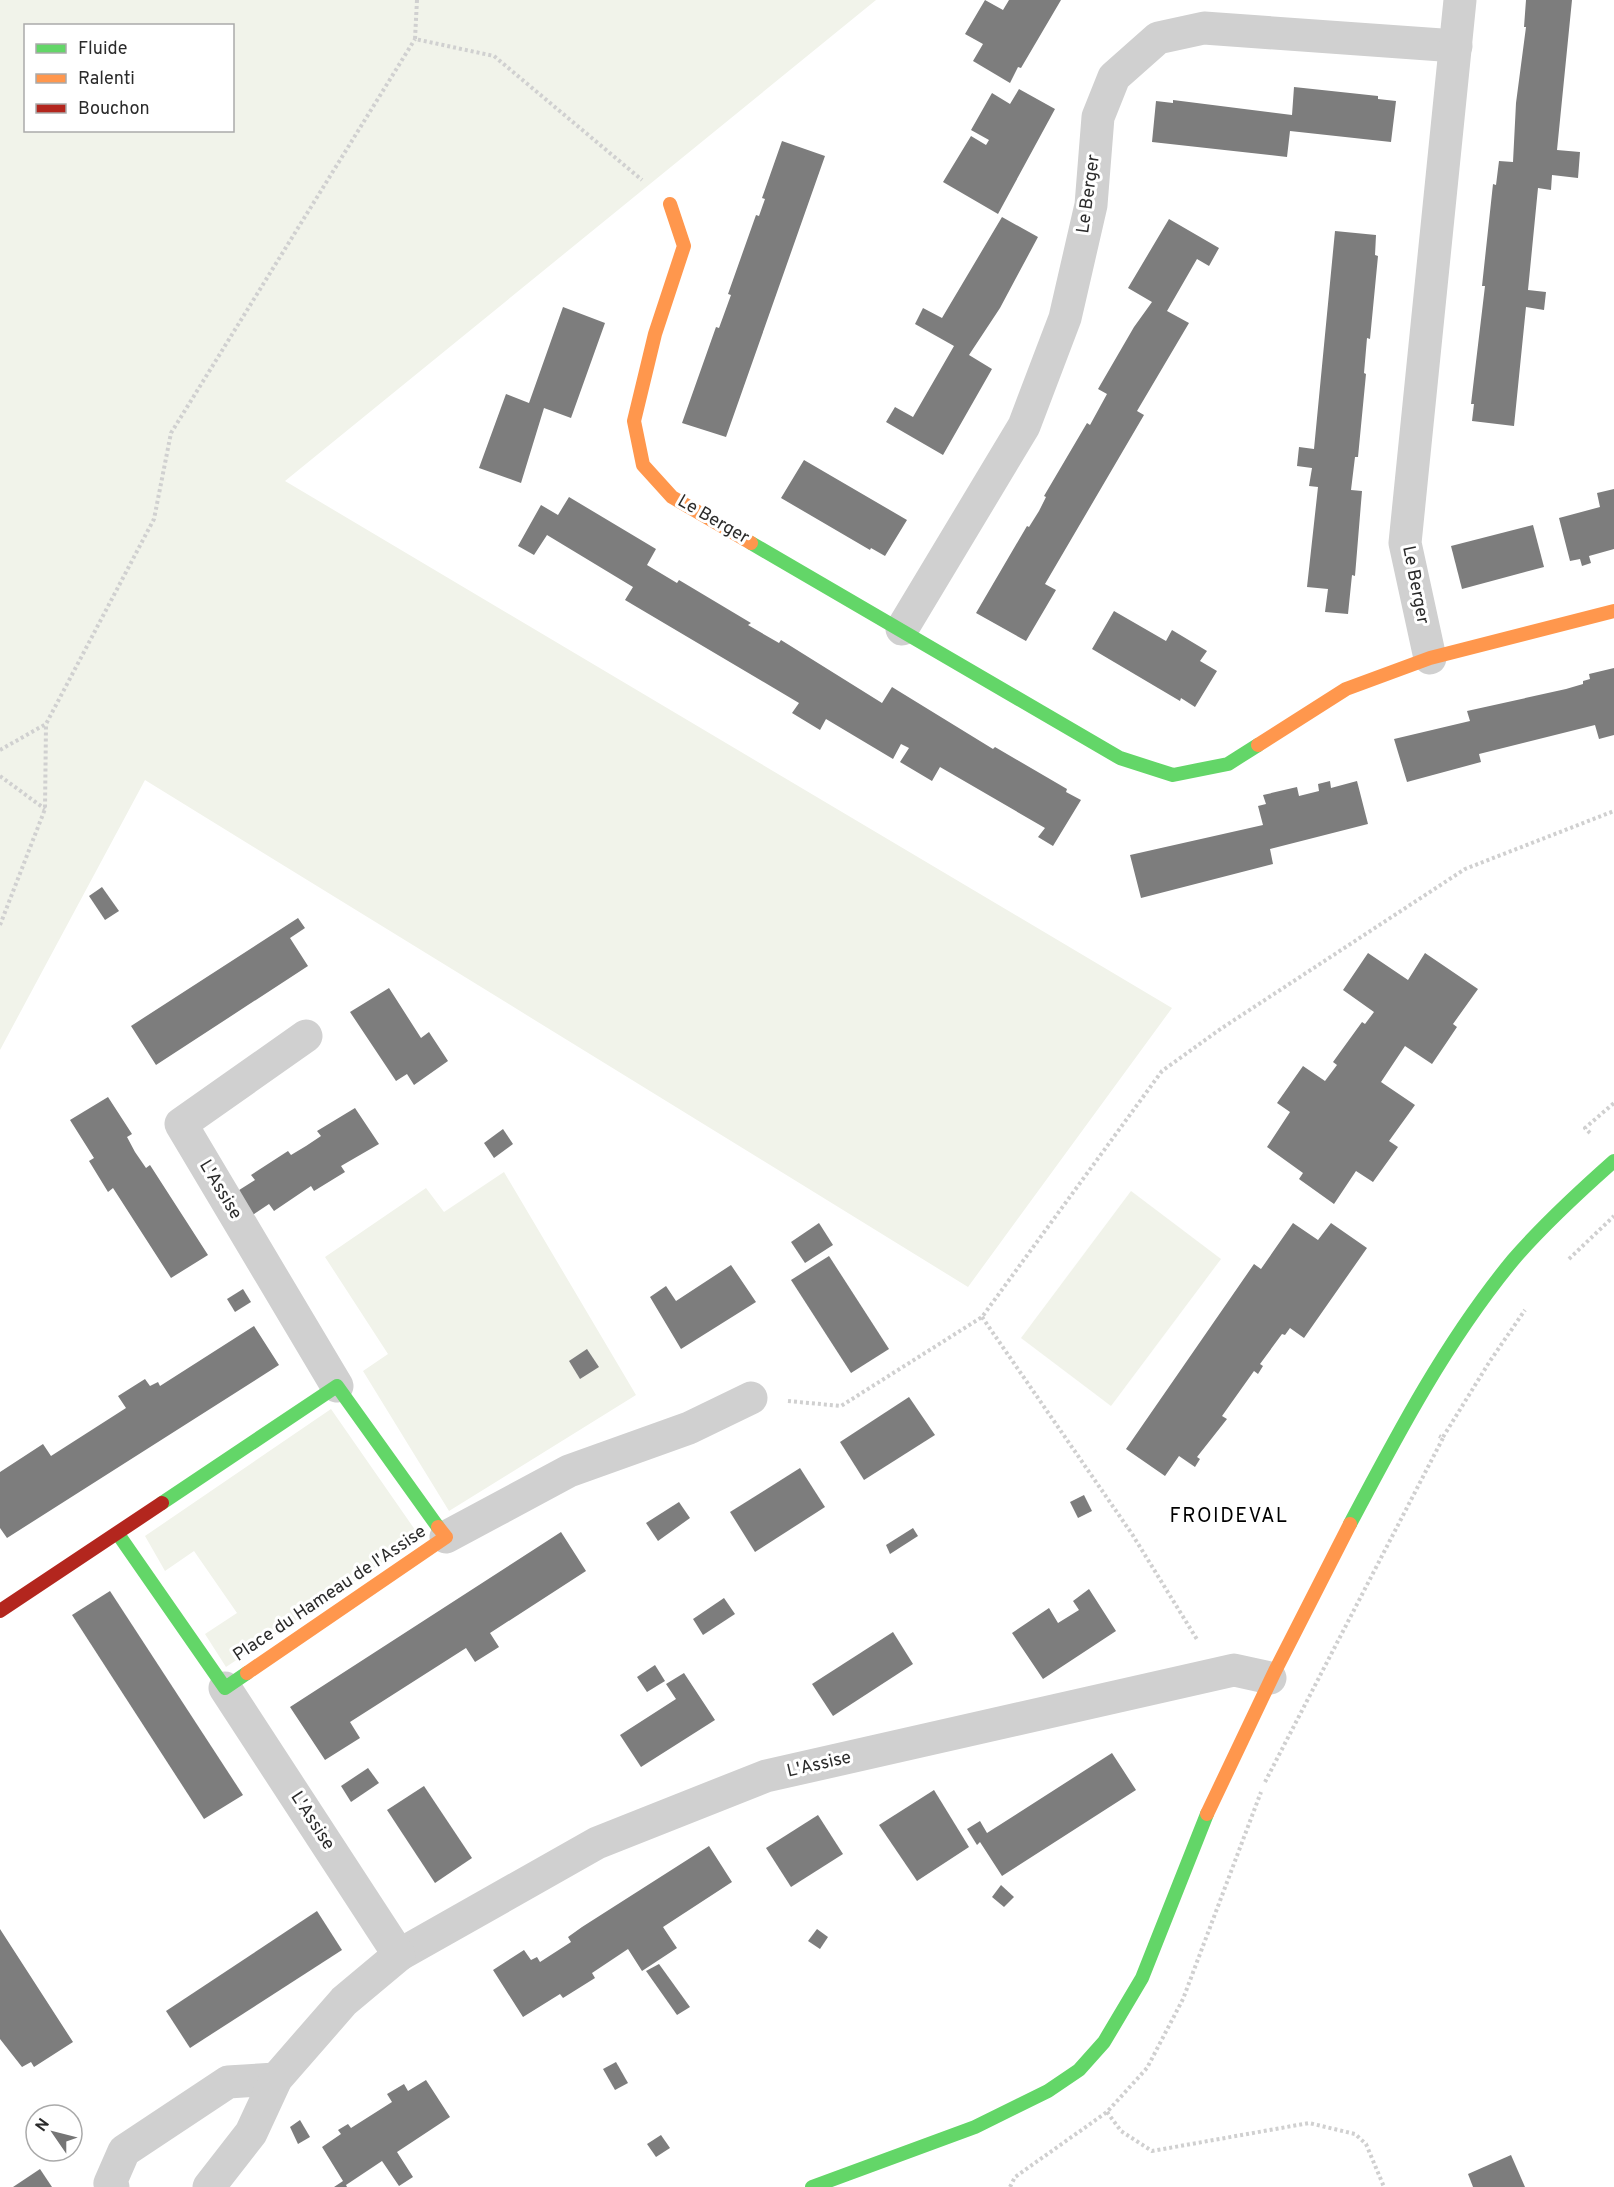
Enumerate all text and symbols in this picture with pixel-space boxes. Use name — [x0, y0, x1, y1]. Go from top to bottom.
legend — [24, 24, 234, 132]
text: Fluide — [78, 38, 127, 61]
text: Ralenti — [78, 68, 135, 91]
text: Bouchon — [78, 98, 150, 121]
street label: Le Berger — [1072, 153, 1106, 235]
street label: Le Berger — [673, 490, 753, 550]
street label: Le Berger — [1396, 544, 1434, 626]
street label: L'Assise — [193, 1156, 247, 1224]
district label: FROIDEVAL — [1170, 1504, 1288, 1530]
street label: Place du Hameau de l'Assise — [229, 1521, 431, 1667]
street label: L'Assise — [785, 1746, 853, 1784]
street label: L'Assise — [285, 1787, 339, 1855]
north arrow — [24, 2103, 84, 2163]
text: N — [32, 2115, 55, 2136]

